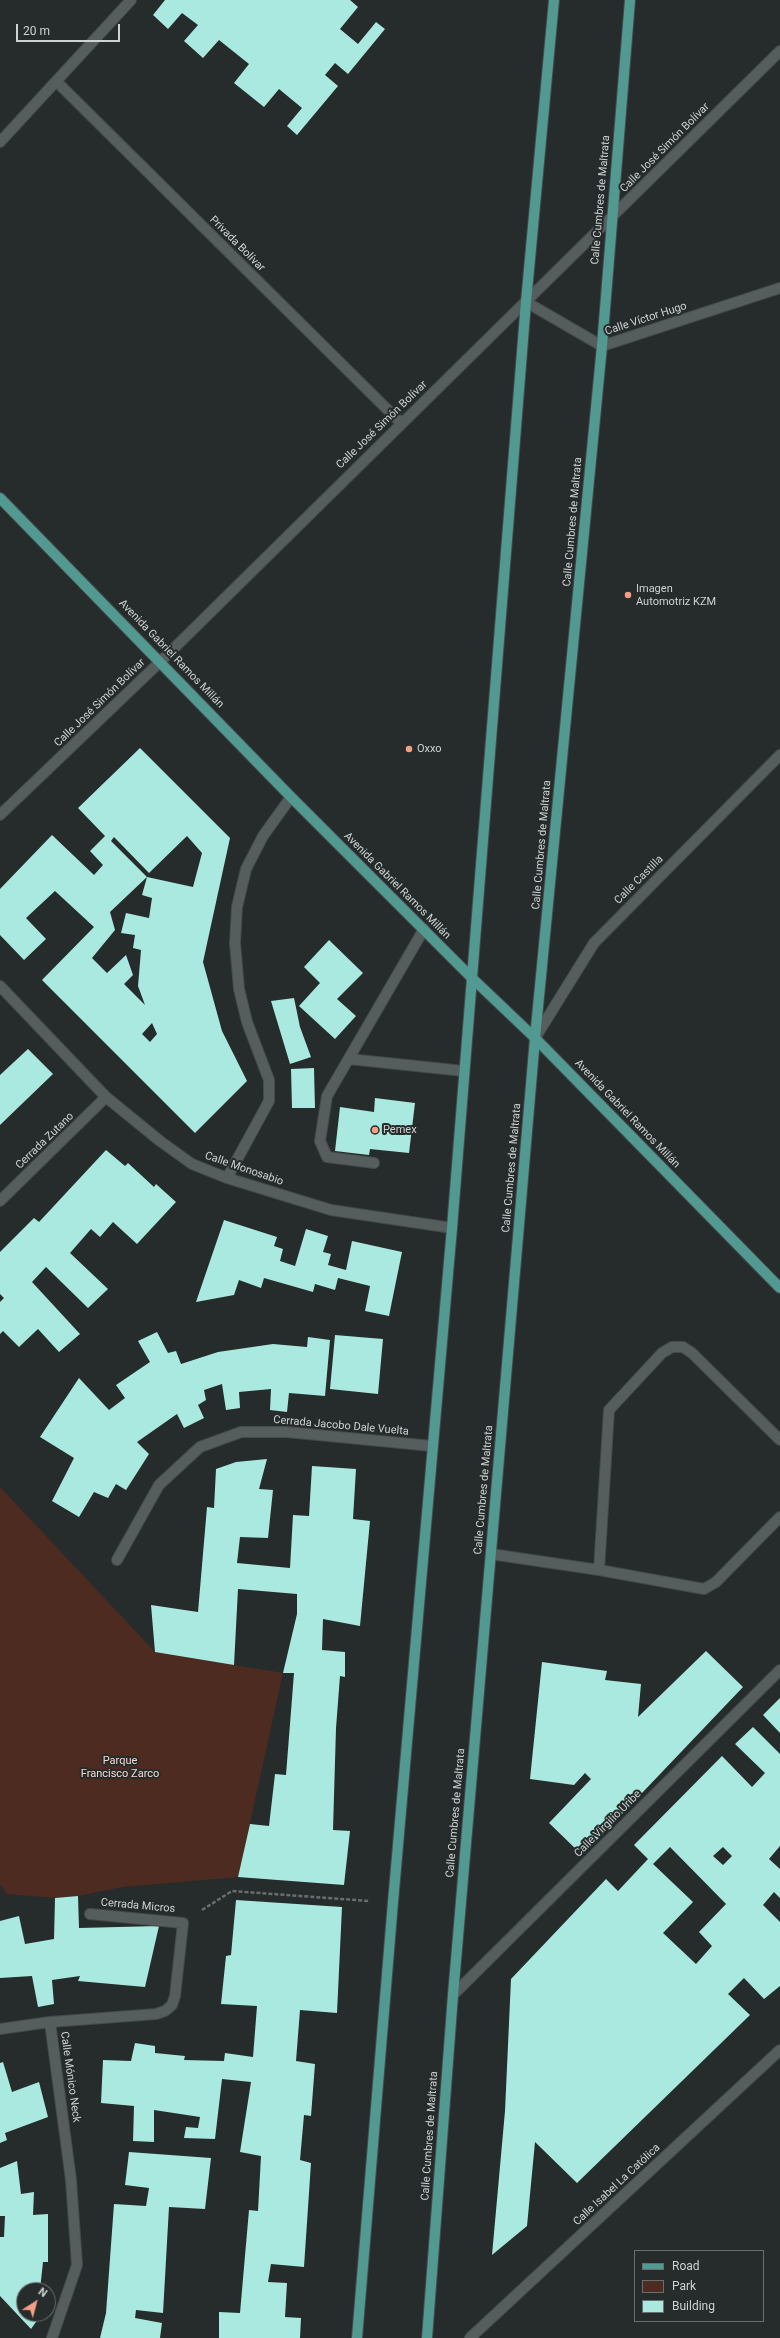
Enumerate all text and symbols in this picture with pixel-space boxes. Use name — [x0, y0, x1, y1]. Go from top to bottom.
scale bar — [18, 16, 122, 42]
text: 20 m — [23, 24, 50, 38]
street label: Calle José Simón Bolívar — [618, 101, 712, 195]
street label: Calle Cumbres de Maltrata — [589, 135, 613, 265]
street label: Privada Bolívar — [207, 214, 267, 274]
street label: Calle Víctor Hugo — [603, 300, 689, 338]
street label: Calle José Simón Bolívar — [334, 378, 430, 472]
street label: Calle Cumbres de Maltrata — [561, 457, 585, 587]
place label: Imagen Automotriz KZM — [636, 582, 716, 608]
marker: Imagen Automotriz KZM — [623, 590, 633, 600]
street label: Avenida Gabriel Ramos Millán — [116, 597, 226, 711]
street label: Calle José Simón Bolívar — [52, 656, 148, 750]
place label: Oxxo — [417, 742, 442, 756]
marker: Oxxo — [404, 744, 414, 754]
street label: Calle Cumbres de Maltrata — [530, 780, 554, 910]
street label: Avenida Gabriel Ramos Millán — [341, 830, 453, 942]
street label: Calle Castilla — [612, 853, 666, 907]
street label: Avenida Gabriel Ramos Millán — [572, 1057, 682, 1171]
street label: Calle Cumbres de Maltrata — [500, 1103, 524, 1233]
street label: Cerrada Zutano — [13, 1110, 77, 1172]
place label: Pemex — [383, 1123, 417, 1137]
marker: Pemex — [370, 1125, 380, 1135]
street label: Calle Monosabio — [203, 1149, 285, 1189]
street label: Cerrada Jacobo Dale Vuelta — [273, 1414, 409, 1438]
street label: Calle Cumbres de Maltrata — [472, 1425, 496, 1555]
street label: Calle Cumbres de Maltrata — [444, 1748, 468, 1878]
park label: Parque Francisco Zarco — [81, 1754, 159, 1780]
street label: Calle Virgilio Uribe — [572, 1788, 644, 1860]
street label: Cerrada Micros — [100, 1896, 176, 1916]
street label: Calle Mónico Neck — [57, 2031, 83, 2123]
street label: Calle Cumbres de Maltrata — [419, 2071, 441, 2201]
street label: Calle Isabel La Católica — [571, 2141, 663, 2229]
legend — [634, 2250, 764, 2322]
text: Road — [672, 2259, 700, 2273]
text: Park — [672, 2279, 696, 2293]
north arrow — [16, 2282, 56, 2322]
text: N — [36, 2285, 50, 2300]
text: Building — [672, 2299, 715, 2313]

